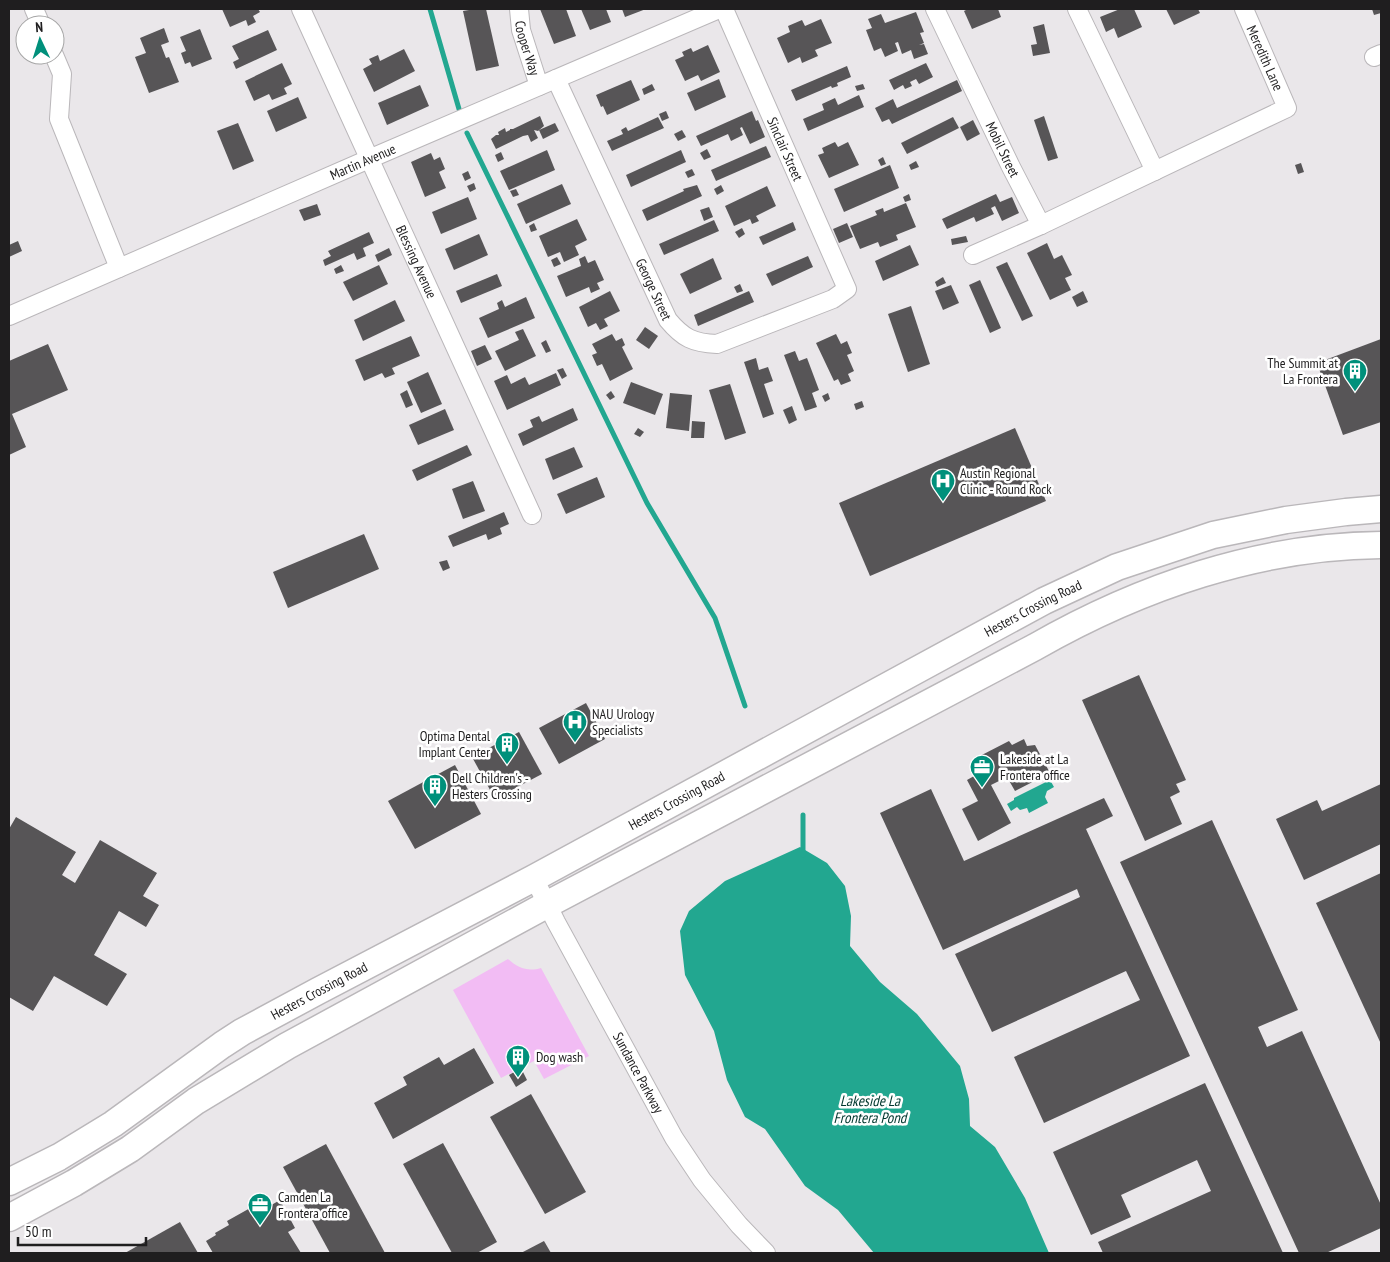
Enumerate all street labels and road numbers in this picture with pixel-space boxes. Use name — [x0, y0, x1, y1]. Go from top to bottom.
street label: Cooper Way — [511, 20, 544, 78]
street label: Meredith Lane — [1243, 23, 1287, 94]
street label: Sinclair Street — [763, 114, 807, 184]
street label: Mobil Street — [982, 119, 1024, 180]
street label: Martin Avenue — [327, 140, 399, 184]
street label: Blessing Avenue — [392, 222, 441, 302]
street label: George Street — [632, 256, 676, 323]
street label: Hesters Crossing Road — [981, 576, 1084, 641]
street label: Hesters Crossing Road — [625, 767, 728, 834]
street label: Hesters Crossing Road — [268, 958, 370, 1024]
street label: Sundance Parkway — [609, 1029, 668, 1117]

